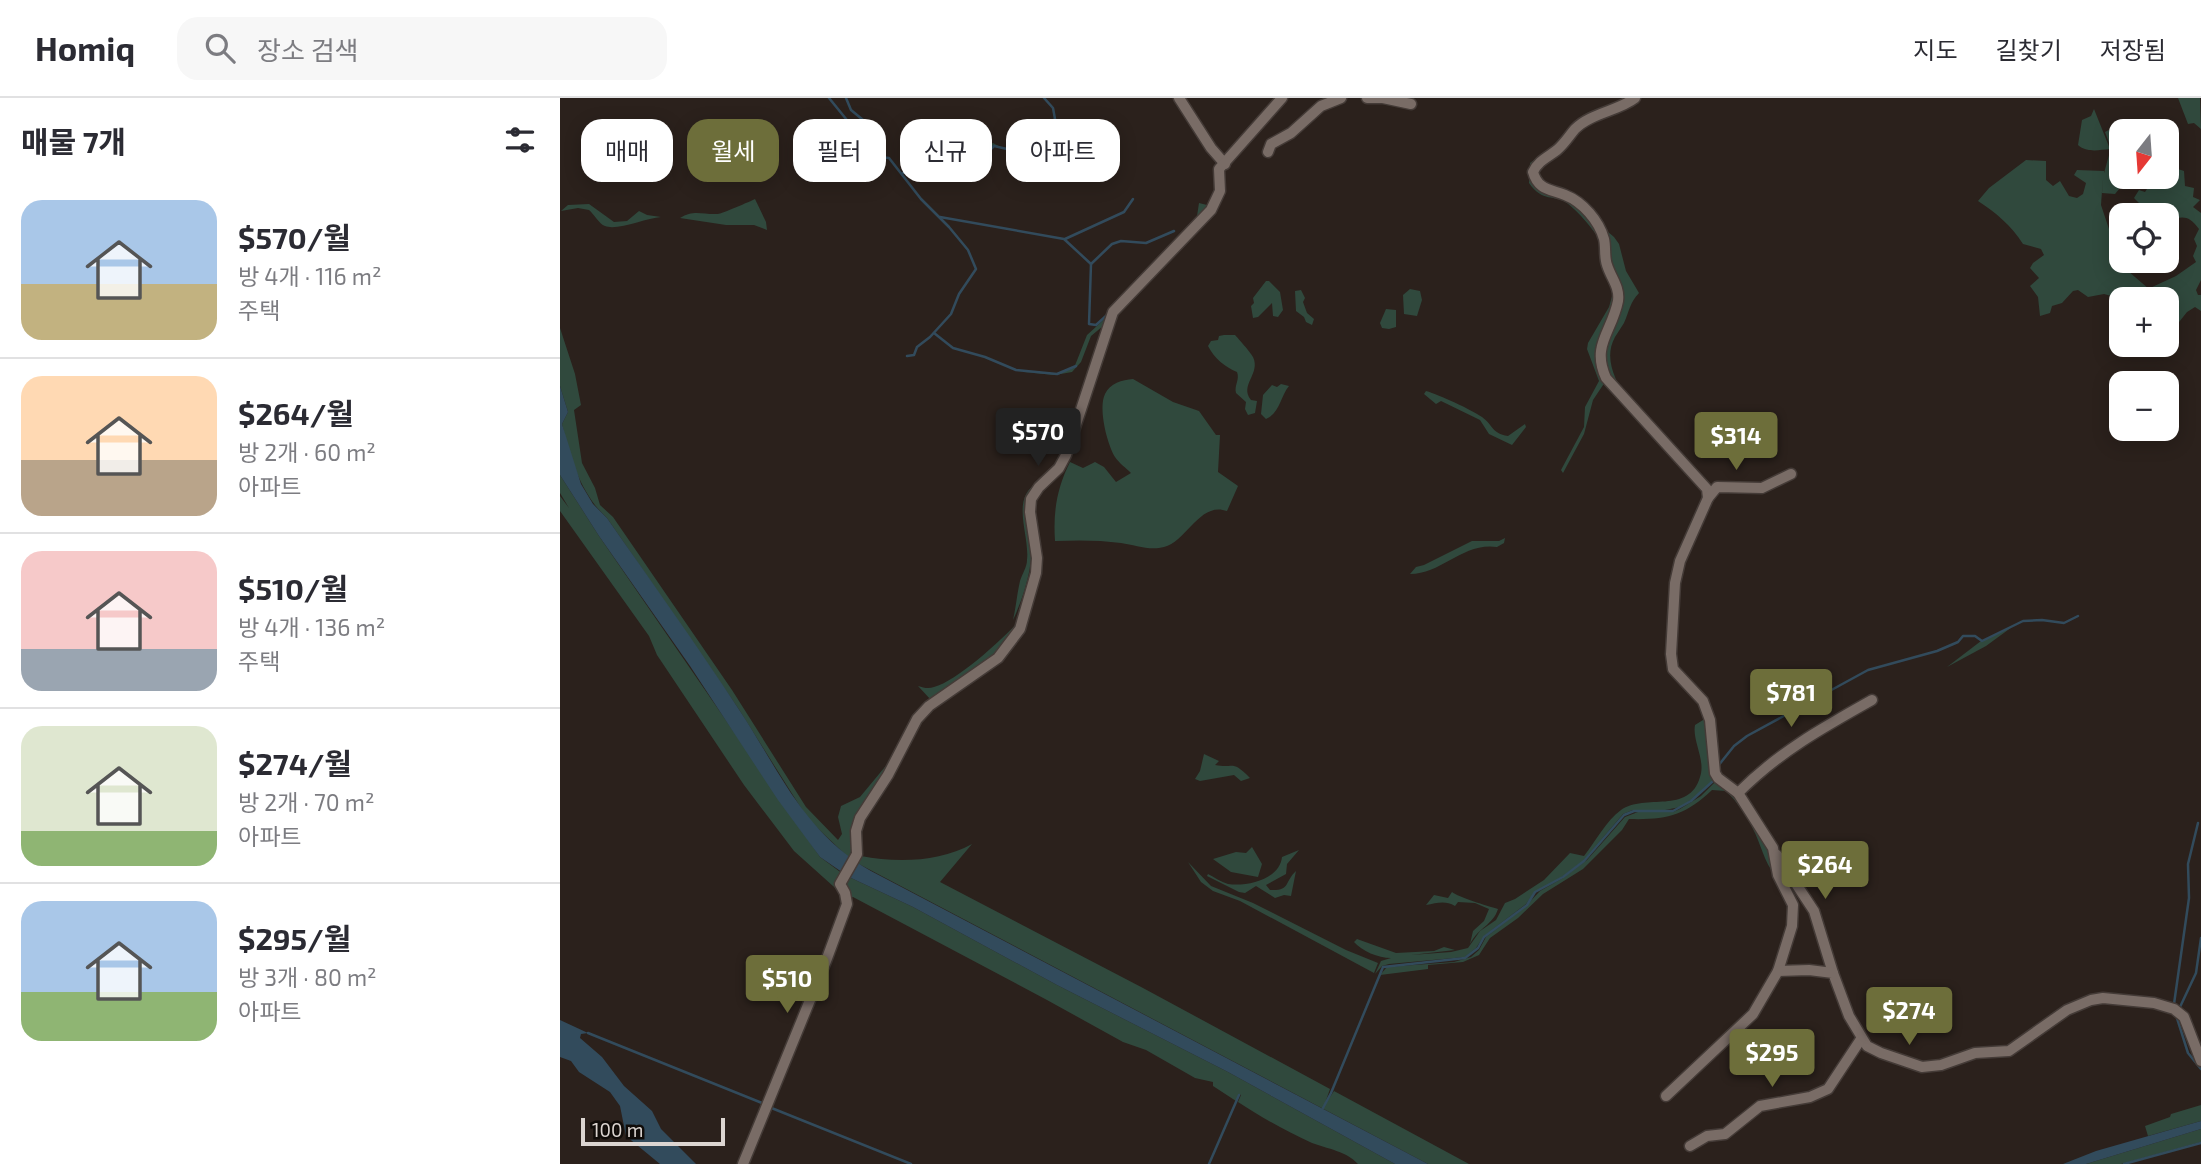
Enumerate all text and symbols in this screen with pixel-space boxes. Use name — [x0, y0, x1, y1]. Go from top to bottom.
search box — [177, 17, 667, 80]
text: Homiq — [35, 28, 135, 68]
icon: search — [201, 29, 239, 67]
text: 장소 검색 — [257, 34, 359, 65]
text: 지도 — [1913, 35, 1958, 64]
text: 길찾기 — [1996, 35, 2062, 64]
text: 저장됨 — [2100, 35, 2166, 64]
chip: 매매 — [581, 119, 673, 182]
chip: 월세 — [687, 119, 779, 182]
chip: 필터 — [793, 119, 886, 182]
chip: 신규 — [900, 119, 992, 182]
chip: 아파트 — [1006, 119, 1120, 182]
north arrow — [2109, 119, 2179, 189]
map controls — [2109, 119, 2179, 441]
icon: filters — [501, 121, 539, 159]
text: 매물 7개 — [21, 123, 126, 159]
button: locate — [2109, 203, 2179, 273]
text: $570/월 — [238, 219, 351, 255]
icon: home — [77, 228, 161, 312]
text: 방 4개 · 116 m² — [238, 262, 382, 290]
button: + — [2109, 287, 2179, 357]
text: 주택 — [238, 296, 280, 324]
button: − — [2109, 371, 2179, 441]
text: $264/월 — [238, 395, 354, 431]
icon: home — [77, 404, 161, 488]
pin: $570 — [997, 408, 1079, 468]
pin: $314 — [1695, 412, 1777, 472]
text: $570 — [1012, 417, 1064, 445]
text: $314 — [1711, 421, 1761, 449]
text: 방 2개 · 60 m² — [238, 438, 376, 466]
text: 아파트 — [238, 472, 301, 500]
text: $510/월 — [238, 570, 348, 606]
icon: home — [77, 579, 161, 663]
text: 방 4개 · 136 m² — [238, 613, 385, 641]
text: 주택 — [238, 647, 280, 675]
pin: $781 — [1750, 670, 1832, 729]
text: $781 — [1766, 678, 1816, 706]
text: $274/월 — [238, 745, 352, 781]
icon: home — [77, 754, 161, 838]
text: 방 2개 · 70 m² — [238, 788, 375, 816]
text: 아파트 — [238, 822, 301, 850]
pin: $264 — [1784, 842, 1866, 901]
text: $264 — [1798, 850, 1852, 878]
text: $295/월 — [238, 920, 351, 956]
icon: home — [77, 929, 161, 1013]
pin: $510 — [746, 956, 828, 1015]
text: 방 3개 · 80 m² — [238, 963, 377, 991]
text: $510 — [762, 964, 812, 992]
pin: $274 — [1868, 988, 1950, 1047]
text: $274 — [1882, 996, 1936, 1024]
text: 아파트 — [238, 997, 301, 1025]
pin: $295 — [1731, 1030, 1813, 1089]
text: $295 — [1746, 1038, 1798, 1066]
scale bar — [581, 1115, 724, 1147]
text: 100 m — [592, 1118, 643, 1141]

